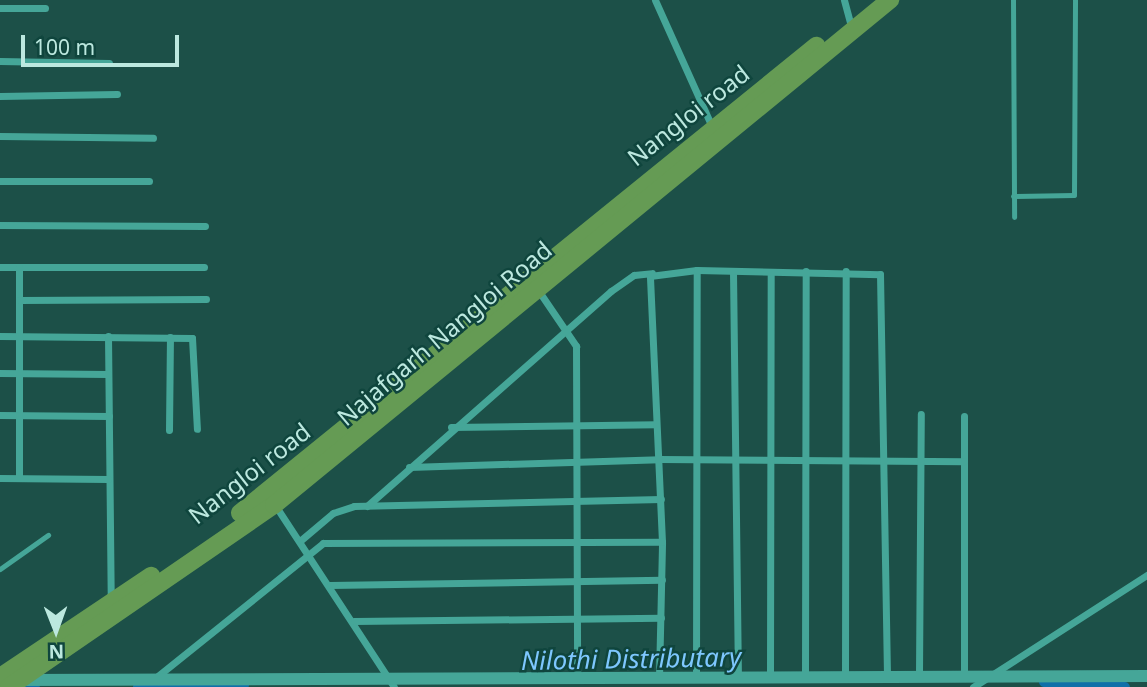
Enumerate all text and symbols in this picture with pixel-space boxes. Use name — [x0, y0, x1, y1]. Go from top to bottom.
scale bar — [24, 21, 182, 65]
text: 100 m — [34, 33, 95, 61]
street label: Nangloi road — [621, 59, 755, 171]
street label: Najafgarh Nangloi Road — [331, 235, 557, 431]
street label: Nangloi road — [182, 417, 316, 529]
north arrow — [21, 596, 91, 666]
text: N — [48, 639, 64, 665]
water label: Nilothi Distributary — [520, 641, 742, 677]

